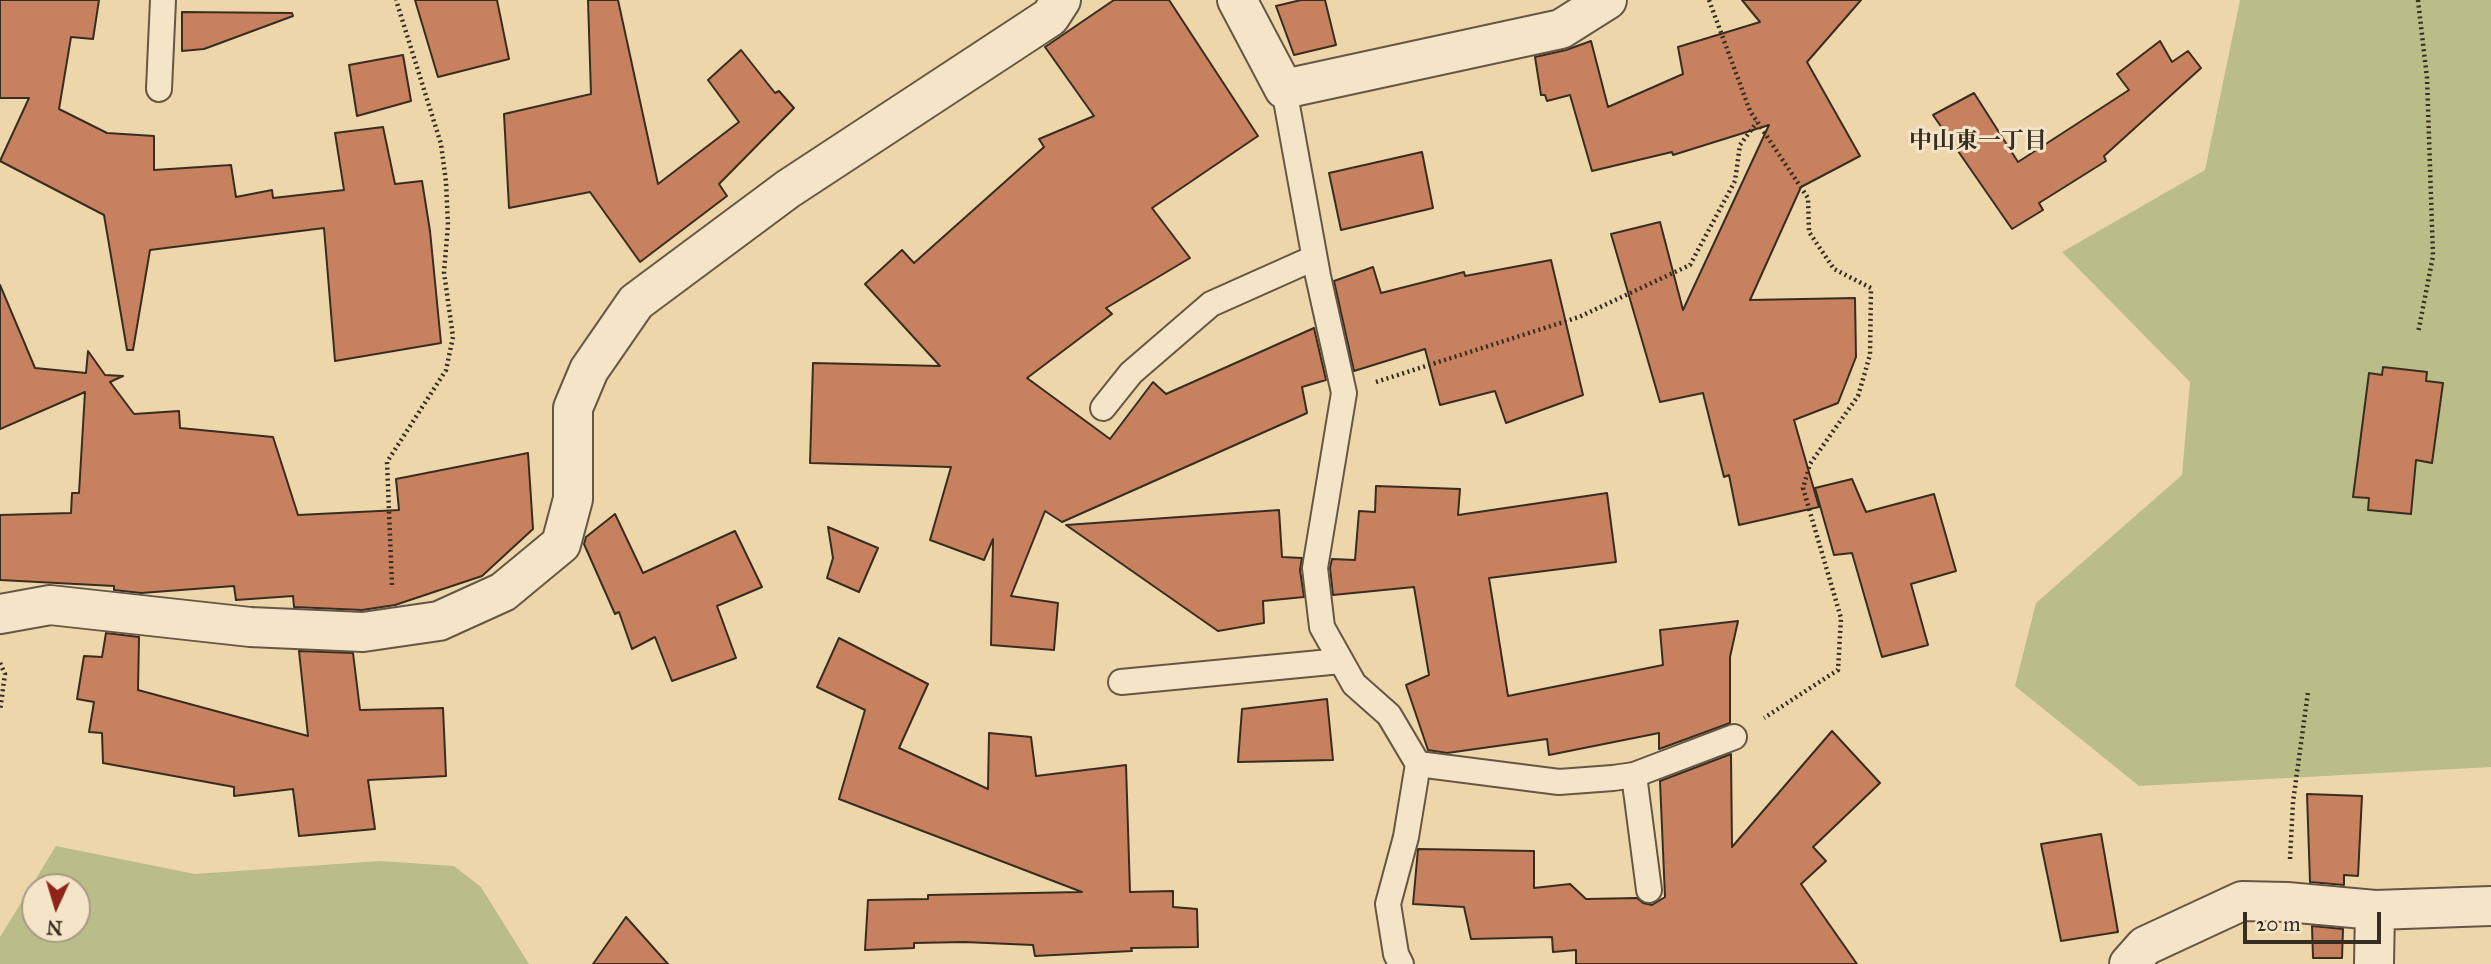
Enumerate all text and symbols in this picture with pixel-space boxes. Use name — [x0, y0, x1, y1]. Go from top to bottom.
district label: 中山東一丁目 — [1909, 128, 2047, 156]
north arrow — [21, 873, 91, 943]
scale bar — [2246, 898, 2384, 942]
text: 20 m — [2256, 911, 2301, 937]
text: N — [46, 915, 63, 939]

